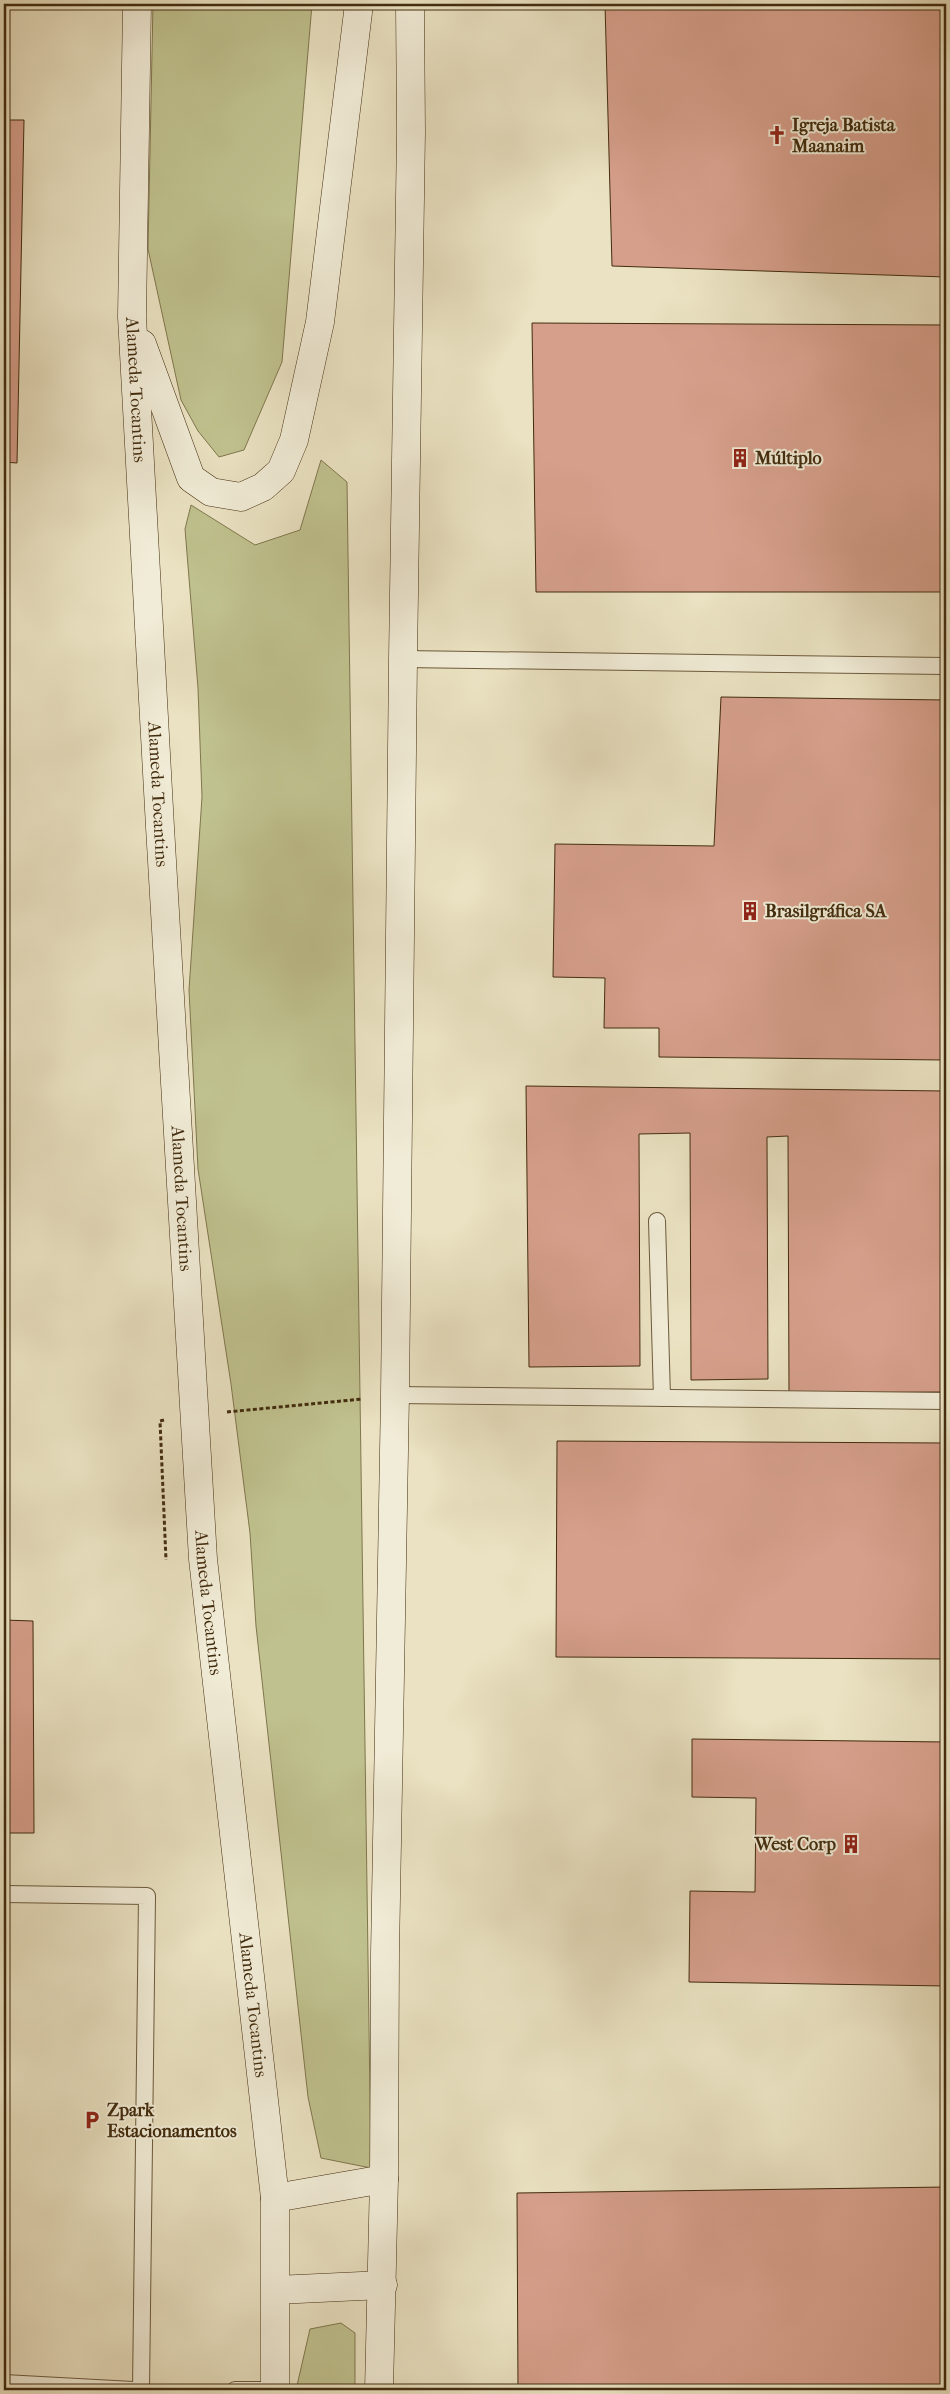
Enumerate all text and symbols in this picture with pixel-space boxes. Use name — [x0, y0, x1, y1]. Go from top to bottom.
place label: Igreja Batista Maanaim — [791, 115, 896, 157]
church icon: Igreja Batista Maanaim — [766, 124, 788, 146]
street label: Alameda Tocantins — [121, 315, 150, 464]
building icon: Múltiplo — [729, 447, 751, 469]
place label: Múltiplo — [754, 448, 822, 469]
street label: Alameda Tocantins — [143, 720, 172, 868]
building icon: Brasilgráfica SA — [739, 900, 761, 922]
place label: Brasilgráfica SA — [765, 901, 888, 922]
street label: Alameda Tocantins — [167, 1124, 196, 1272]
street label: Alameda Tocantins — [190, 1528, 226, 1677]
building icon: West Corp — [840, 1833, 862, 1855]
place label: West Corp — [754, 1834, 836, 1855]
street label: Alameda Tocantins — [234, 1931, 271, 2079]
place label: Zpark Estacionamentos — [107, 2100, 237, 2142]
parking icon: Zpark Estacionamentos — [81, 2109, 103, 2131]

